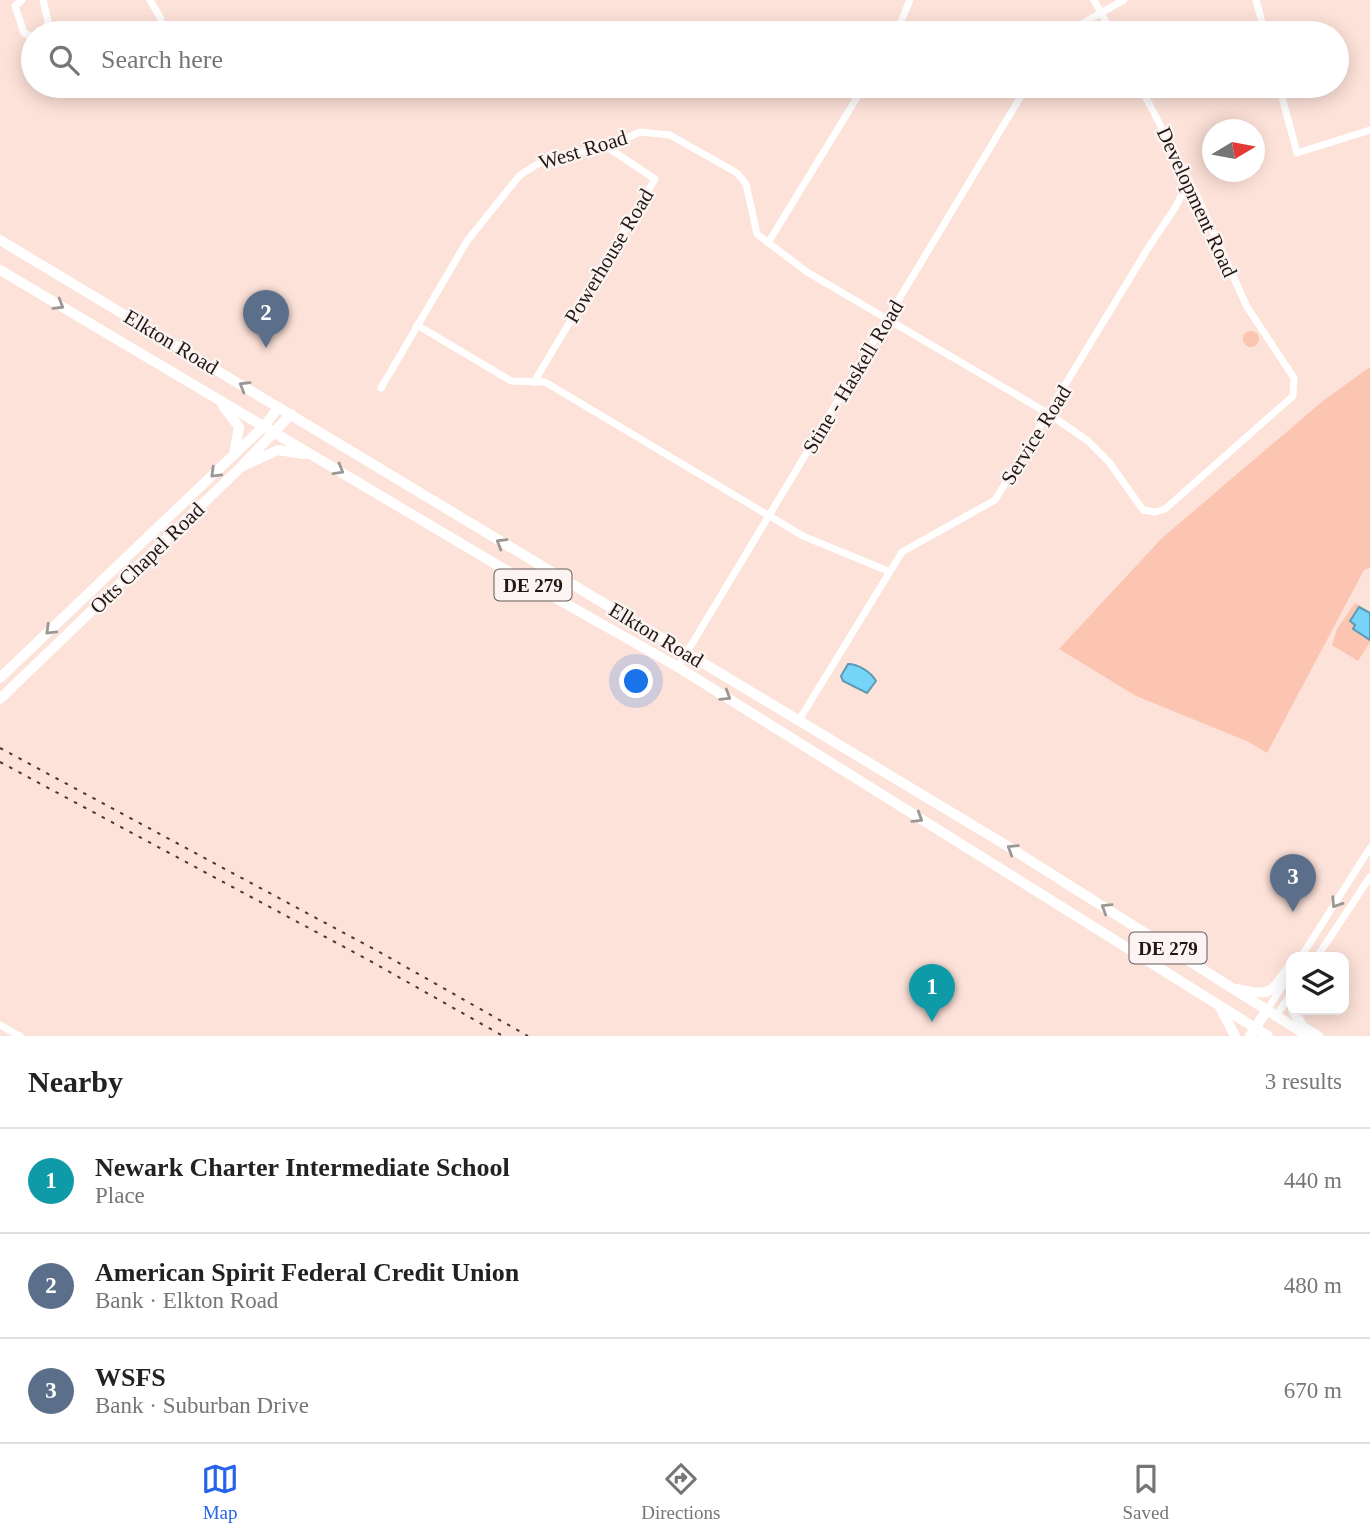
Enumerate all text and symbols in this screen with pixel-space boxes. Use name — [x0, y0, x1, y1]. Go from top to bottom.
search box — [21, 21, 1349, 98]
icon: search — [45, 41, 83, 79]
text: Search here — [101, 45, 223, 74]
north arrow — [1202, 119, 1265, 182]
street label: Development Road — [1152, 123, 1242, 281]
street label: West Road — [536, 125, 631, 175]
street label: Powerhouse Road — [560, 184, 659, 327]
pin: 2 — [243, 290, 289, 348]
one-way arrow — [51, 296, 64, 309]
street label: Stine - Haskell Road — [798, 296, 908, 458]
street label: Elkton Road — [120, 305, 223, 380]
street label: Service Road — [996, 380, 1076, 489]
one-way arrow — [239, 381, 252, 394]
one-way arrow — [332, 461, 345, 474]
one-way arrow — [210, 465, 223, 477]
street label: Otts Chapel Road — [85, 497, 209, 618]
one-way arrow — [496, 538, 509, 551]
road number: DE 279 — [494, 570, 572, 600]
street label: Elkton Road — [605, 598, 708, 673]
one-way arrow — [46, 622, 59, 635]
your location — [619, 664, 653, 698]
one-way arrow — [718, 688, 731, 701]
one-way arrow — [911, 809, 924, 822]
one-way arrow — [1006, 845, 1019, 858]
pin: 3 — [1270, 854, 1316, 912]
one-way arrow — [1331, 895, 1344, 908]
one-way arrow — [1100, 904, 1113, 917]
road number: DE 279 — [1130, 932, 1206, 964]
map controls — [1286, 952, 1349, 1015]
button: layers — [1286, 952, 1349, 1015]
pin: 1 — [909, 964, 955, 1022]
text: Nearby — [28, 1065, 123, 1098]
text: 3 results — [1265, 1069, 1342, 1094]
text: Newark Charter Intermediate School — [95, 1153, 510, 1182]
text: 1 — [45, 1168, 57, 1193]
text: 440 m — [1284, 1168, 1342, 1193]
text: Place — [95, 1183, 145, 1208]
text: American Spirit Federal Credit Union — [95, 1258, 519, 1287]
text: 2 — [45, 1273, 57, 1298]
text: 480 m — [1284, 1273, 1342, 1298]
text: Bank · Elkton Road — [95, 1288, 278, 1313]
text: WSFS — [95, 1363, 166, 1392]
text: 3 — [45, 1378, 57, 1403]
text: 670 m — [1284, 1378, 1342, 1403]
text: Bank · Suburban Drive — [95, 1393, 309, 1418]
tab: Map — [201, 1460, 239, 1524]
tab: Directions — [641, 1460, 720, 1524]
tab: Saved — [1122, 1460, 1169, 1524]

